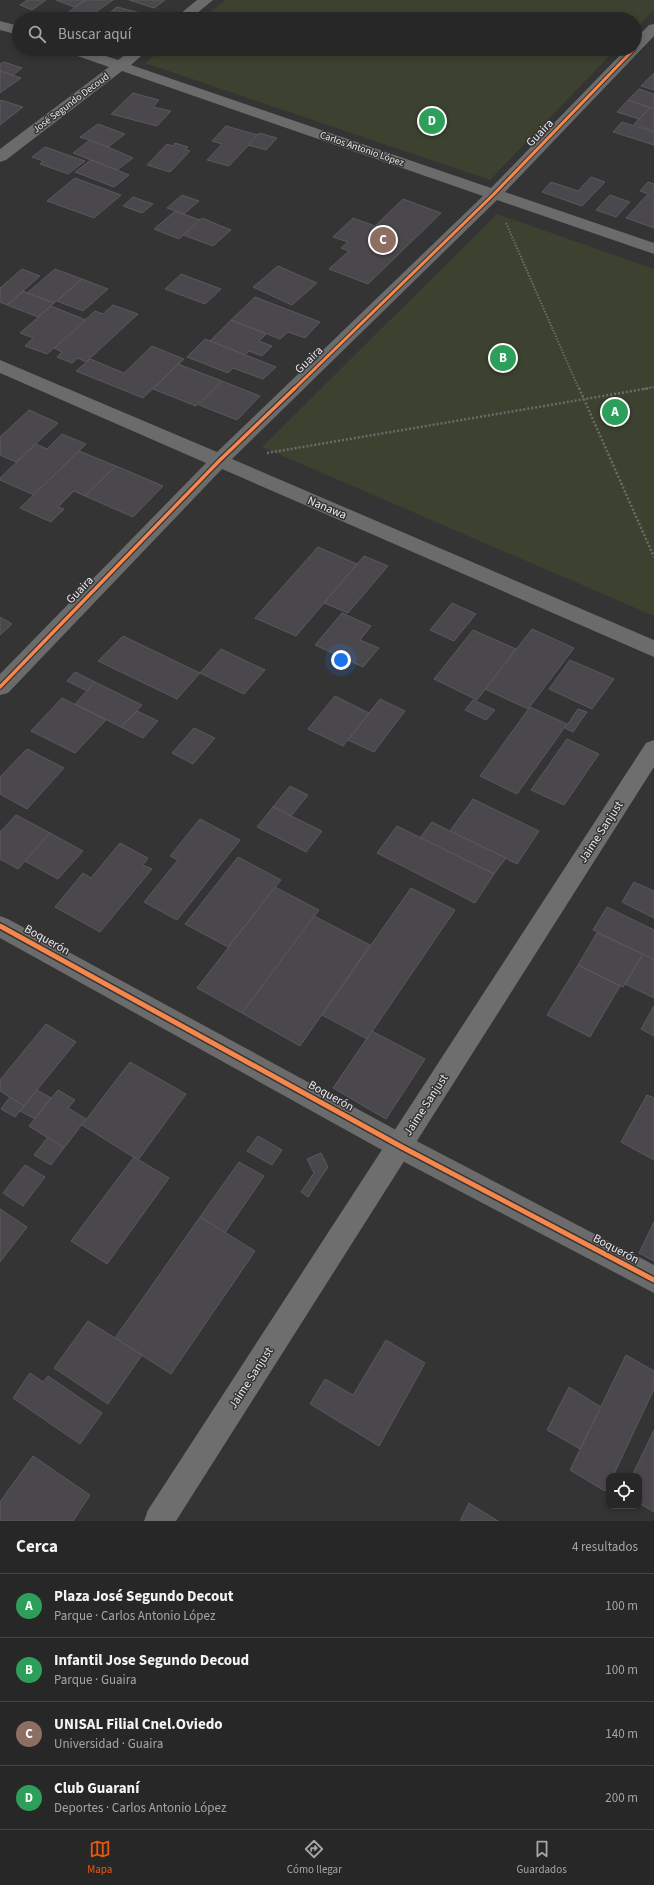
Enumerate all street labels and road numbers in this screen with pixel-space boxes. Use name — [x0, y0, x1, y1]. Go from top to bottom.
street label: José Segundo Decoud — [30, 70, 112, 136]
street label: Guaira — [522, 115, 558, 151]
street label: Carlos Antonio López — [318, 128, 406, 170]
street label: Guaira — [291, 342, 327, 378]
street label: Nanawa — [305, 492, 349, 524]
street label: Guaira — [62, 572, 98, 608]
street label: Jaime Sanjust — [575, 798, 627, 866]
street label: Boquerón — [21, 920, 73, 960]
street label: Jaime Sanjust — [400, 1071, 452, 1139]
street label: Boquerón — [305, 1076, 357, 1116]
street label: Boquerón — [590, 1230, 642, 1268]
street label: Jaime Sanjust — [225, 1344, 277, 1412]

